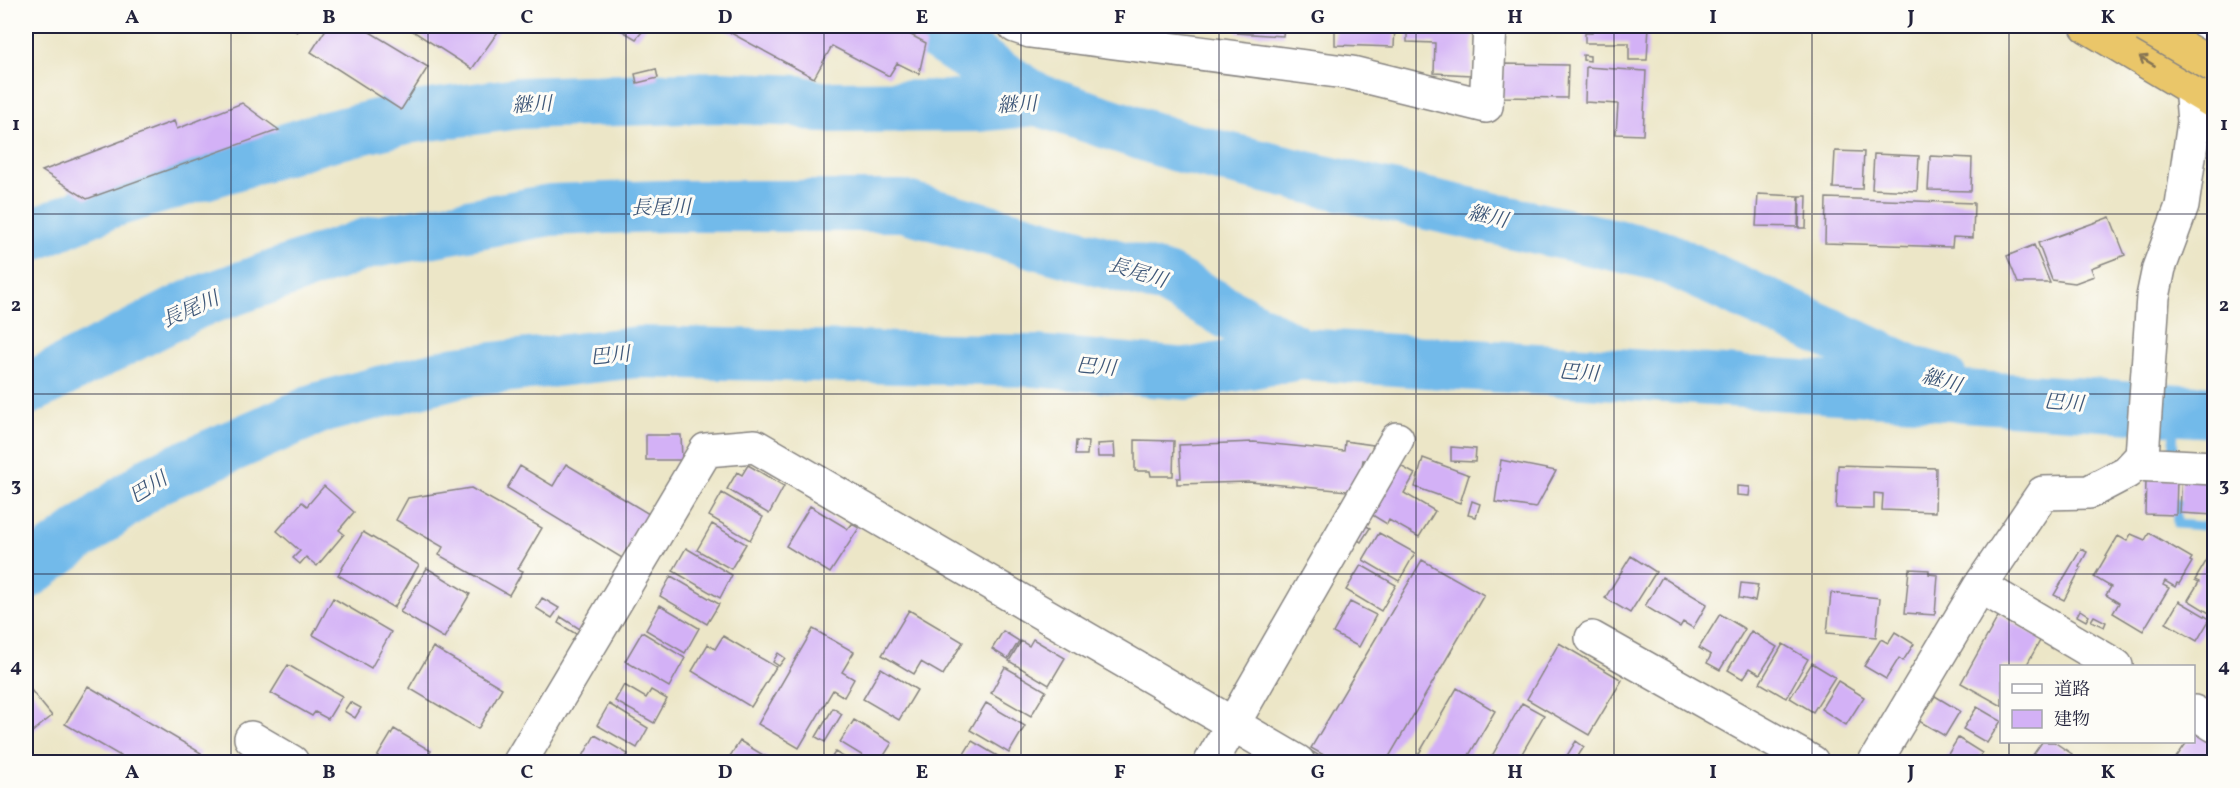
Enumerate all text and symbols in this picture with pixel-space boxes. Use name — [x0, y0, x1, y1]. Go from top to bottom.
text: A — [125, 4, 139, 32]
text: B — [322, 4, 336, 32]
text: C — [521, 4, 534, 32]
text: D — [718, 4, 732, 32]
text: E — [916, 4, 928, 32]
text: F — [1114, 4, 1126, 32]
text: G — [1311, 4, 1325, 32]
text: H — [1507, 4, 1523, 32]
text: I — [1709, 4, 1717, 32]
text: J — [1906, 4, 1915, 32]
text: K — [2101, 4, 2116, 32]
one-way arrow — [2139, 55, 2156, 67]
water label: 継川 — [511, 91, 555, 121]
water label: 継川 — [996, 91, 1040, 121]
text: 1 — [12, 111, 20, 139]
text: 1 — [2220, 111, 2228, 139]
water label: 長尾川 — [631, 194, 693, 224]
water label: 継川 — [1465, 200, 1512, 237]
water label: 長尾川 — [1105, 252, 1172, 297]
water label: 長尾川 — [158, 285, 226, 336]
text: 2 — [11, 292, 21, 320]
text: 2 — [2219, 292, 2229, 320]
water label: 巴川 — [589, 341, 634, 373]
water label: 巴川 — [1075, 352, 1119, 384]
water label: 巴川 — [1558, 359, 1602, 389]
water label: 継川 — [1918, 363, 1966, 401]
water label: 巴川 — [2043, 389, 2087, 419]
water label: 巴川 — [125, 465, 175, 511]
text: 3 — [11, 472, 21, 500]
text: 3 — [2219, 472, 2229, 500]
text: 4 — [10, 653, 22, 681]
text: 4 — [2218, 653, 2230, 681]
legend — [2000, 665, 2195, 743]
text: 道路 — [2054, 678, 2090, 703]
text: 建物 — [2054, 708, 2090, 733]
text: A — [125, 759, 139, 787]
text: B — [322, 759, 336, 787]
text: C — [521, 759, 534, 787]
text: D — [718, 759, 732, 787]
text: E — [916, 759, 928, 787]
text: F — [1114, 759, 1126, 787]
text: G — [1311, 759, 1325, 787]
text: H — [1507, 759, 1523, 787]
text: I — [1709, 759, 1717, 787]
text: J — [1906, 759, 1915, 787]
text: K — [2101, 759, 2116, 787]

